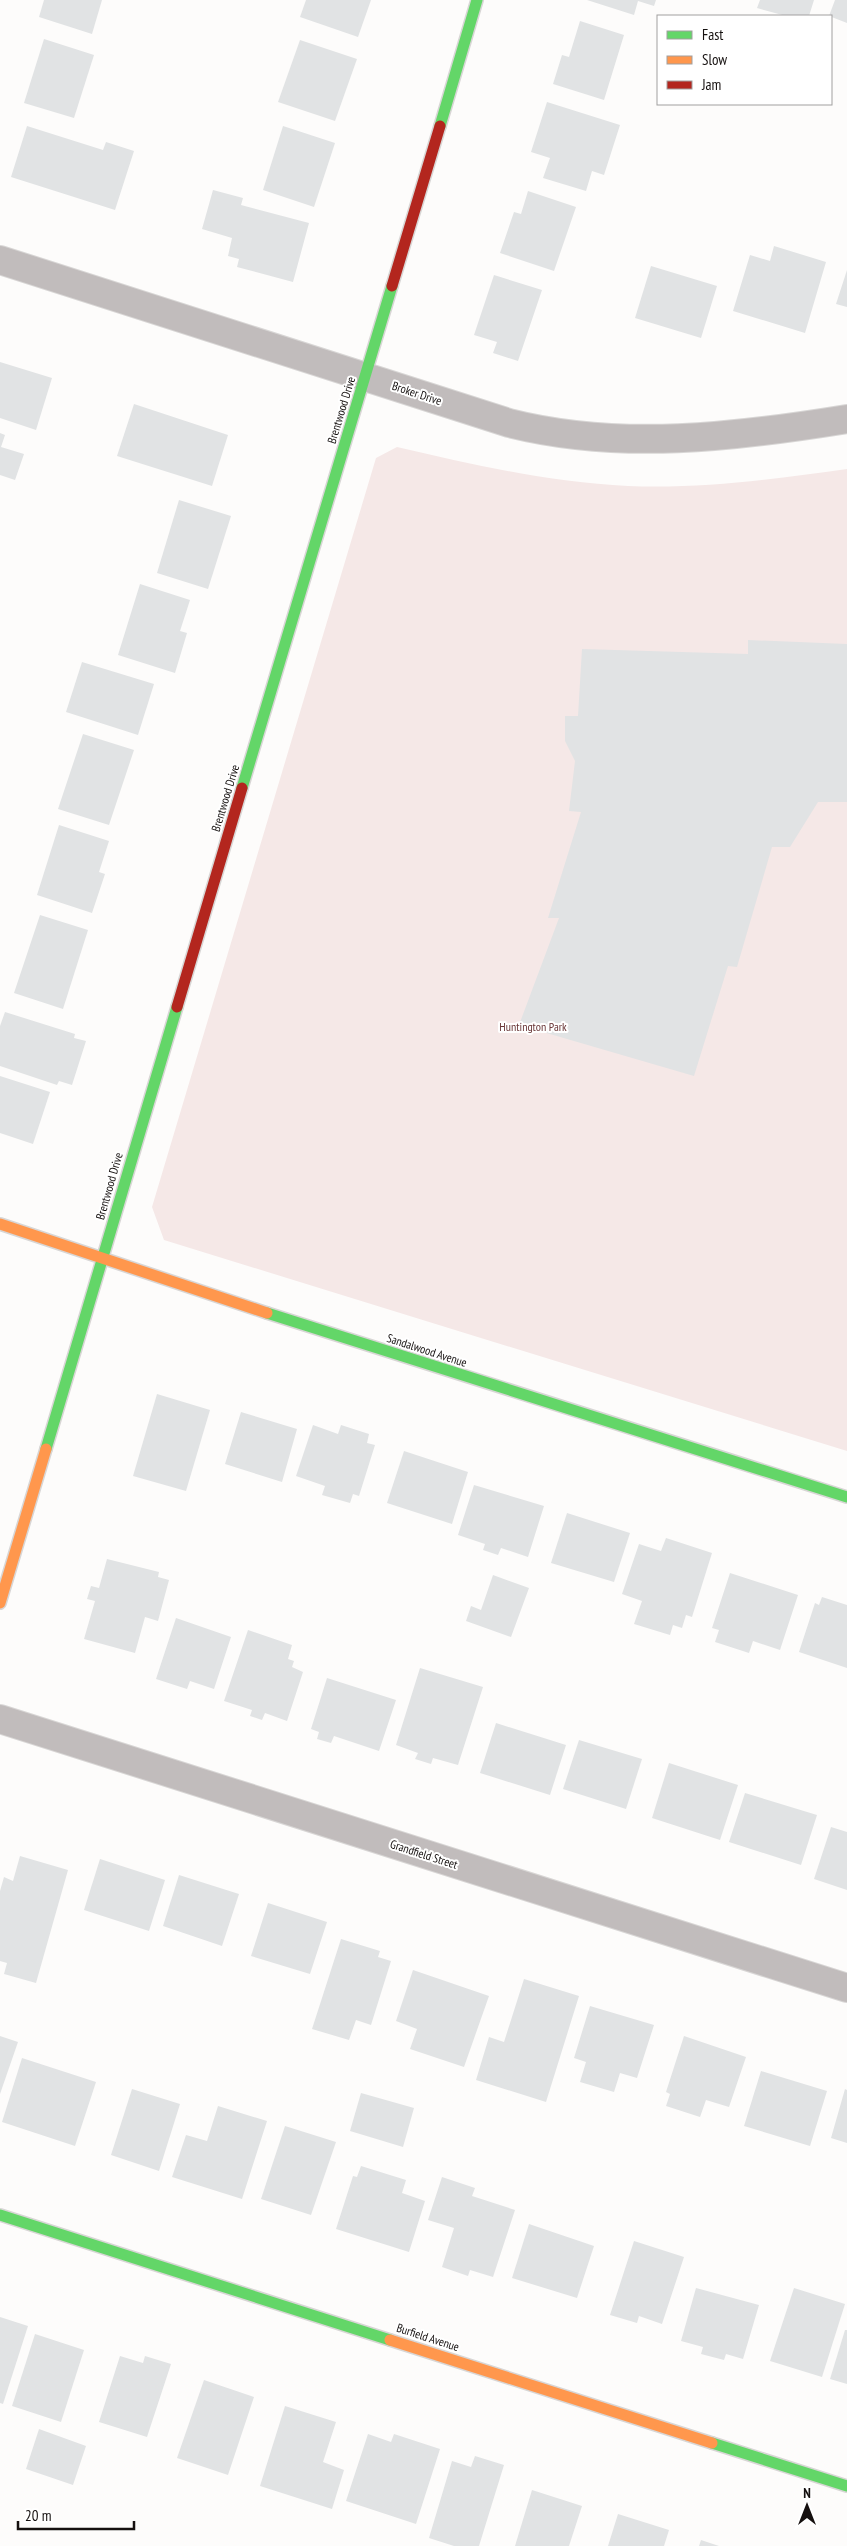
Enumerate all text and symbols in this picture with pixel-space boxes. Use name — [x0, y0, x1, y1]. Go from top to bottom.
legend — [657, 15, 832, 105]
text: Fast — [702, 25, 723, 44]
text: Slow — [702, 50, 727, 69]
text: Jam — [701, 75, 721, 94]
street label: Brentwood Drive — [324, 375, 358, 445]
street label: Broker Drive — [390, 378, 444, 408]
street label: Brentwood Drive — [208, 763, 242, 833]
park label: Huntington Park — [499, 1019, 567, 1034]
street label: Brentwood Drive — [92, 1151, 126, 1221]
street label: Sandalwood Avenue — [385, 1330, 469, 1370]
street label: Grandfield Street — [388, 1836, 460, 1872]
street label: Burfield Avenue — [395, 2320, 461, 2354]
north arrow — [782, 2481, 832, 2531]
text: N — [803, 2484, 811, 2502]
scale bar — [18, 2498, 134, 2530]
text: 20 m — [25, 2506, 51, 2525]

